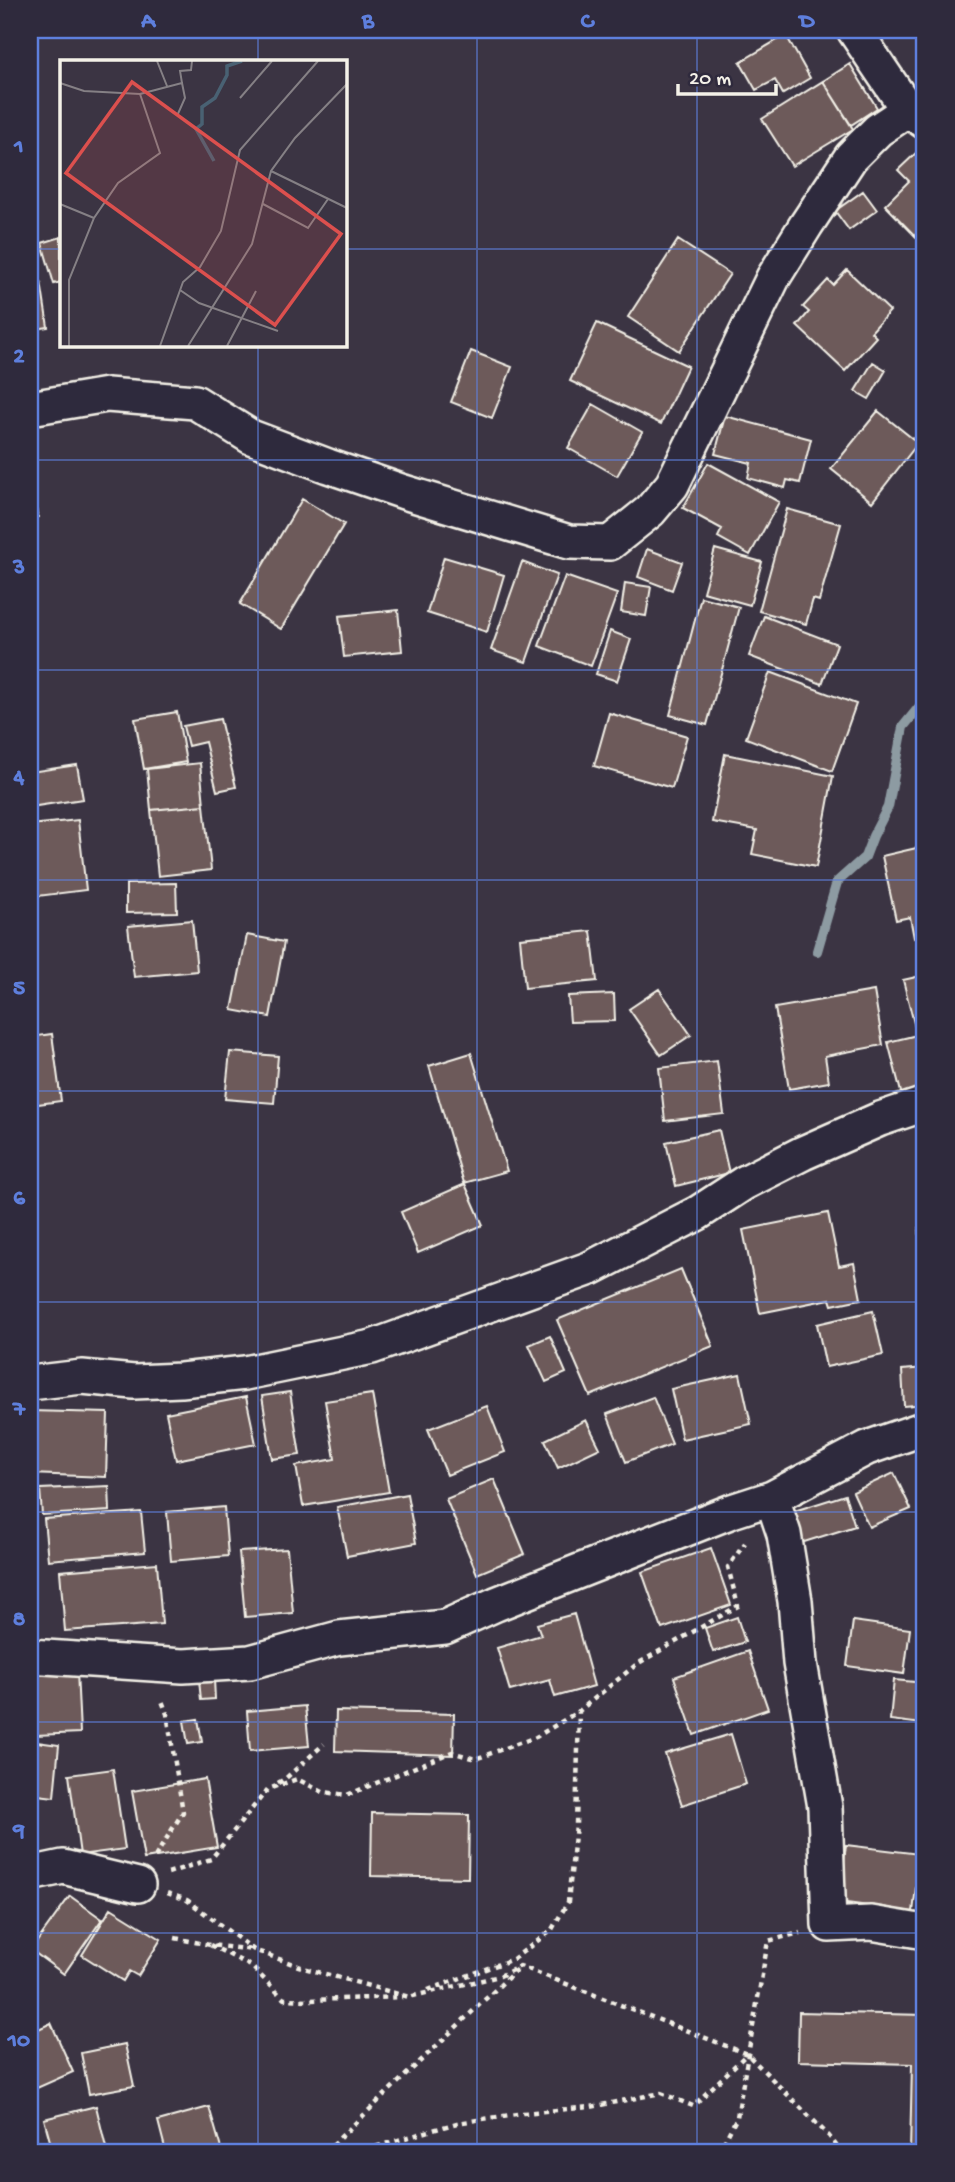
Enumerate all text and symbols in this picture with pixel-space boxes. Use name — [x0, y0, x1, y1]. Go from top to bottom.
text: A — [140, 9, 156, 36]
text: B — [361, 9, 375, 36]
text: C — [581, 9, 596, 36]
text: D — [798, 9, 816, 36]
scale bar — [678, 52, 776, 96]
inset map — [60, 60, 346, 346]
text: 20 m — [689, 68, 731, 93]
text: 1 — [13, 134, 24, 161]
text: 2 — [13, 344, 25, 371]
text: 3 — [12, 555, 25, 582]
text: 4 — [13, 765, 25, 792]
text: 5 — [13, 976, 25, 1003]
text: 6 — [13, 1186, 26, 1213]
text: 7 — [12, 1397, 26, 1424]
text: 8 — [13, 1607, 26, 1634]
text: 9 — [12, 1818, 25, 1845]
text: 10 — [7, 2028, 30, 2055]

